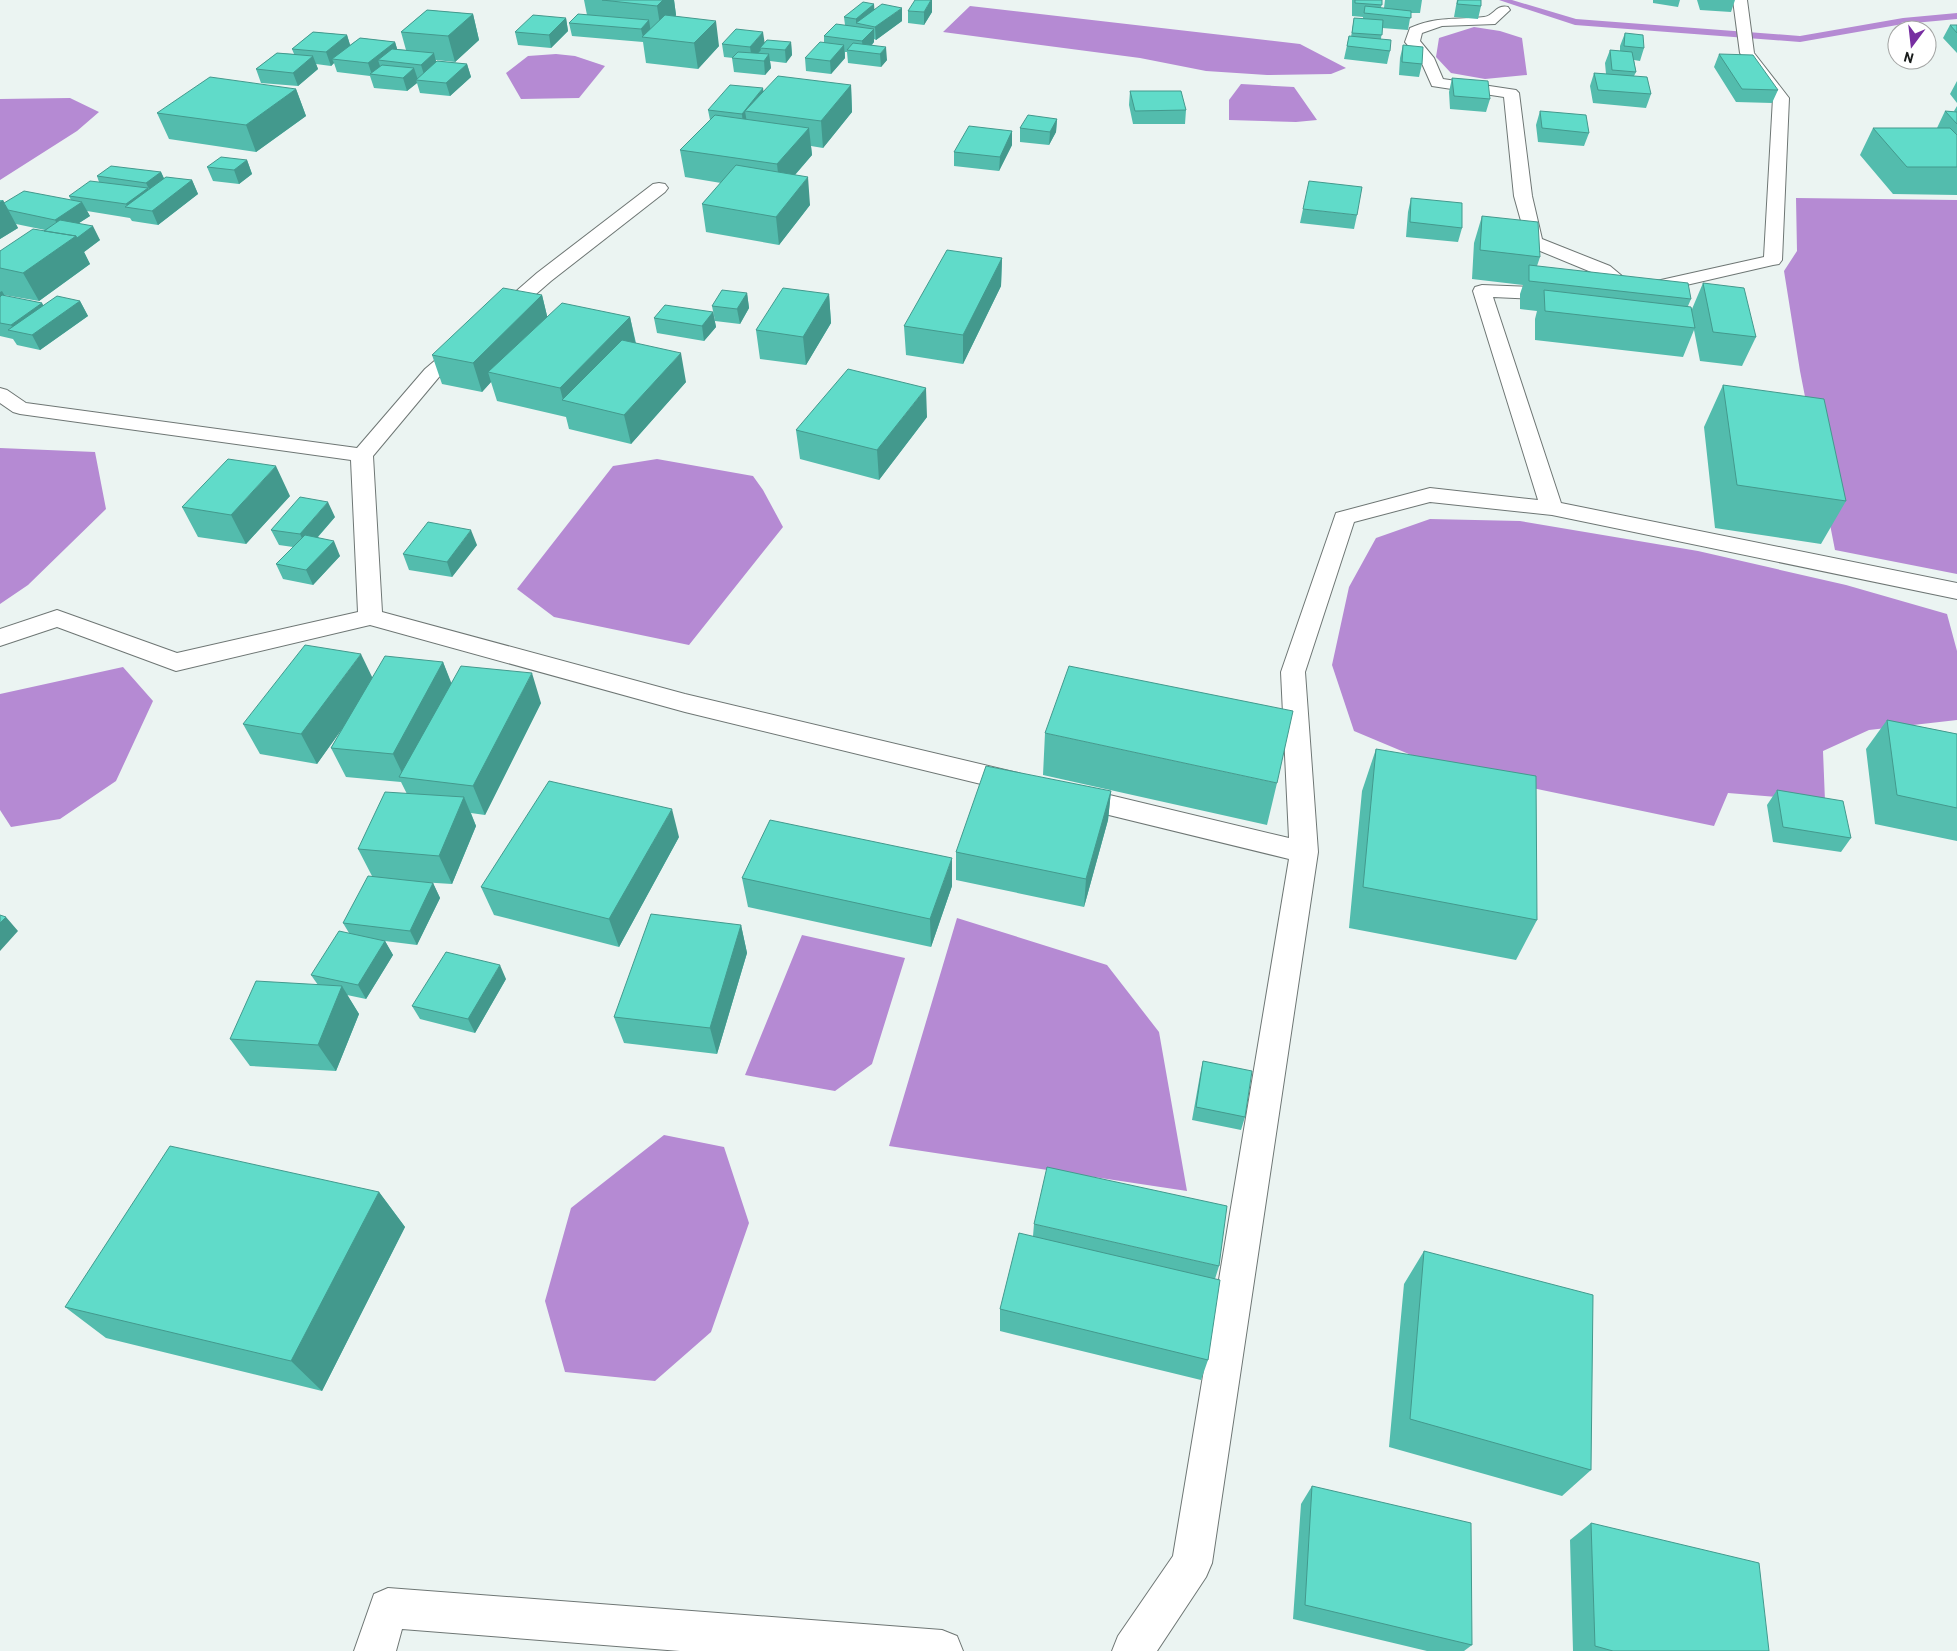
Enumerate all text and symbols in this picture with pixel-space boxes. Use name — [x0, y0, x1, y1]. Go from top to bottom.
north arrow — [1887, 20, 1937, 70]
text: N — [1902, 49, 1915, 67]

